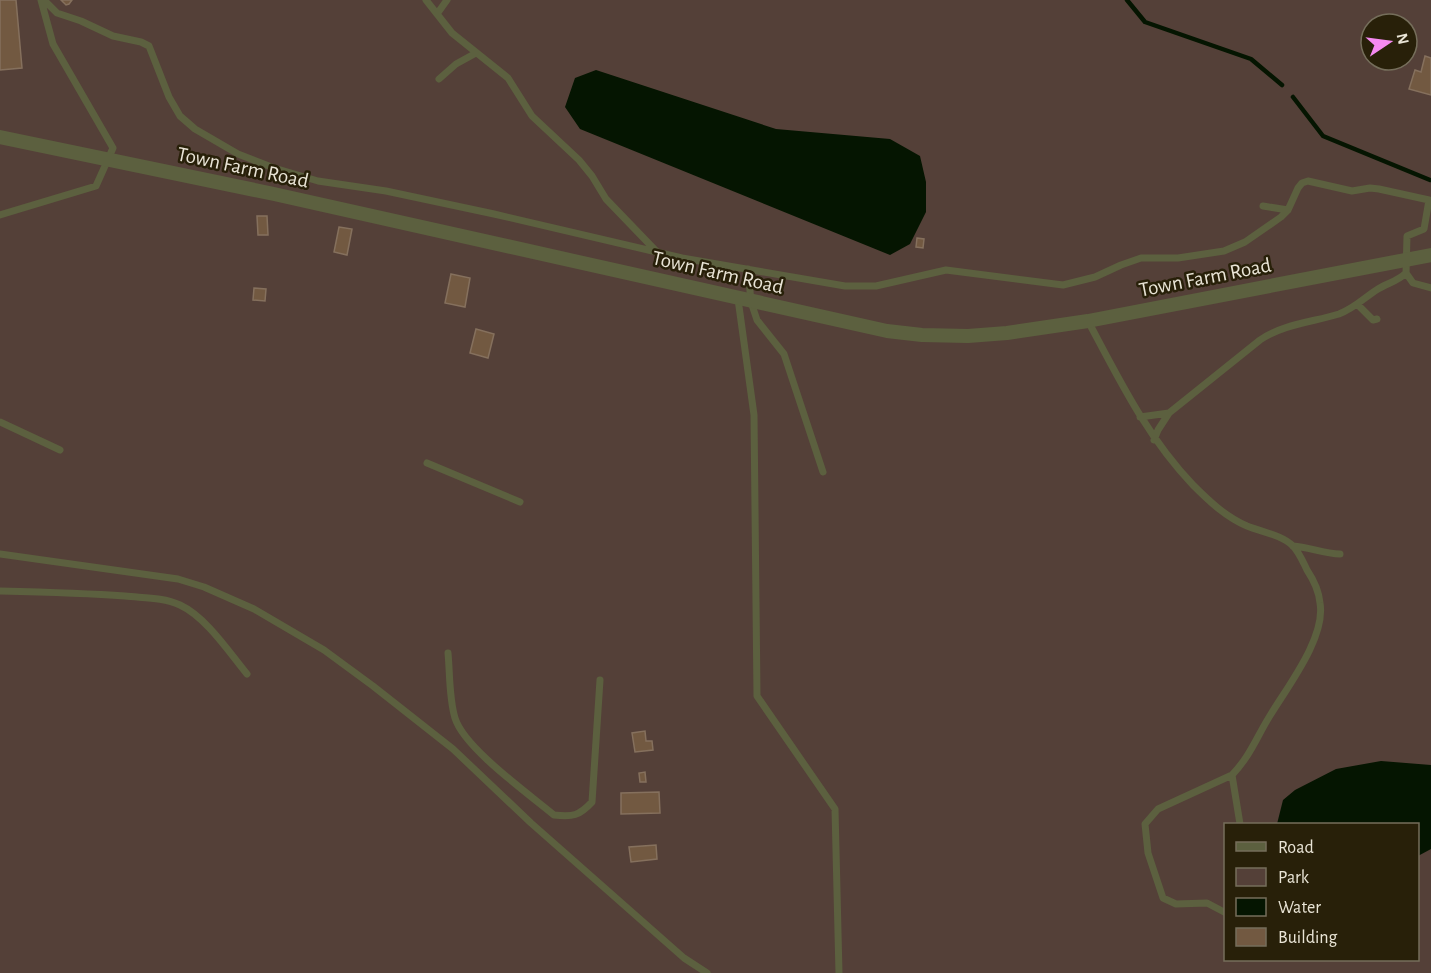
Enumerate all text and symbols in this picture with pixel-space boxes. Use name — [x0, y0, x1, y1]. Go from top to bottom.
north arrow — [1359, 12, 1419, 72]
text: N — [1394, 32, 1412, 46]
street label: Town Farm Road — [175, 143, 311, 192]
street label: Town Farm Road — [650, 247, 786, 298]
street label: Town Farm Road — [1137, 254, 1273, 301]
legend — [1224, 823, 1419, 961]
text: Road — [1278, 839, 1314, 857]
text: Park — [1278, 869, 1310, 887]
text: Water — [1278, 899, 1321, 917]
text: Building — [1278, 929, 1338, 947]

